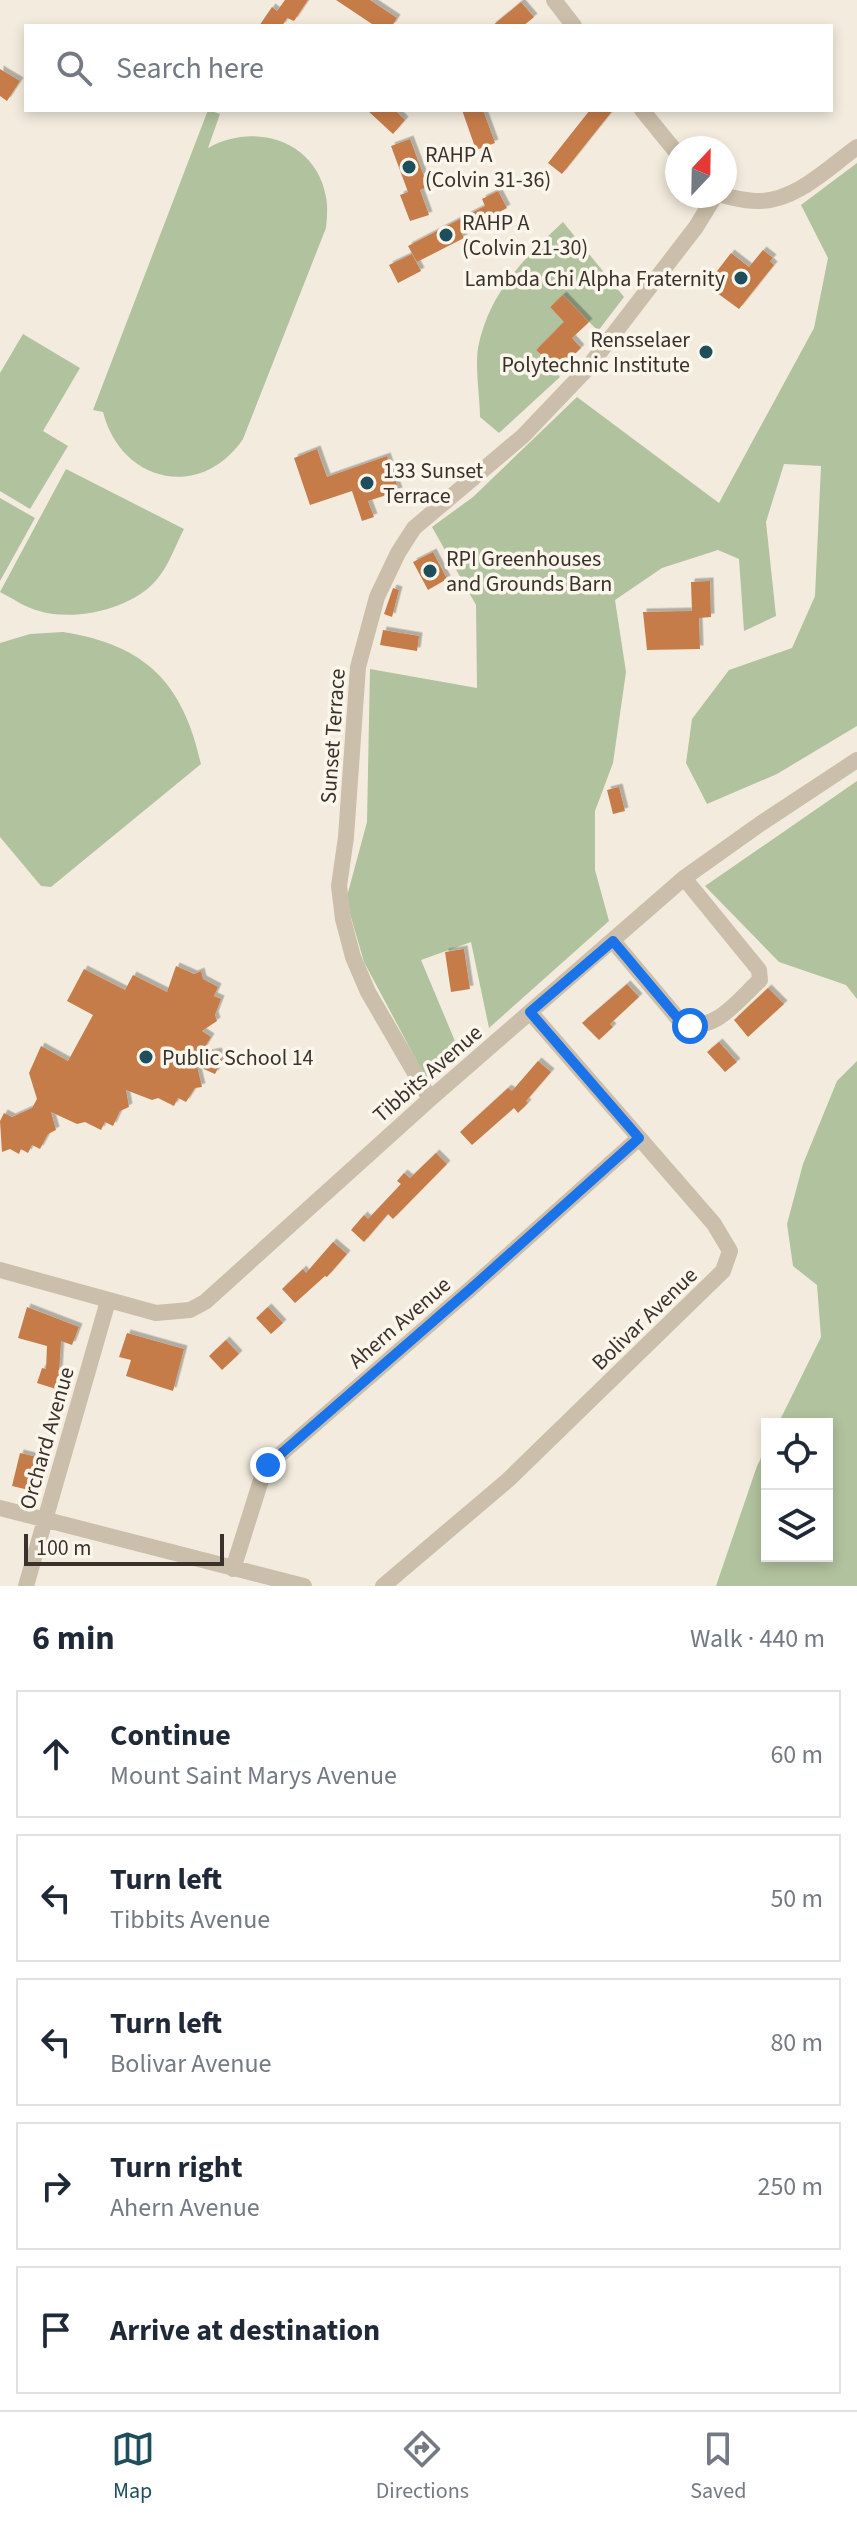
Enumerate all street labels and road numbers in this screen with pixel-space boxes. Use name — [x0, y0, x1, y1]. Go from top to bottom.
street label: Sunset Terrace — [312, 668, 354, 805]
street label: Tibbits Avenue — [366, 1017, 489, 1130]
street label: Bolivar Avenue — [584, 1260, 705, 1378]
street label: Ahern Avenue — [341, 1269, 458, 1376]
street label: Orchard Avenue — [11, 1363, 83, 1513]

